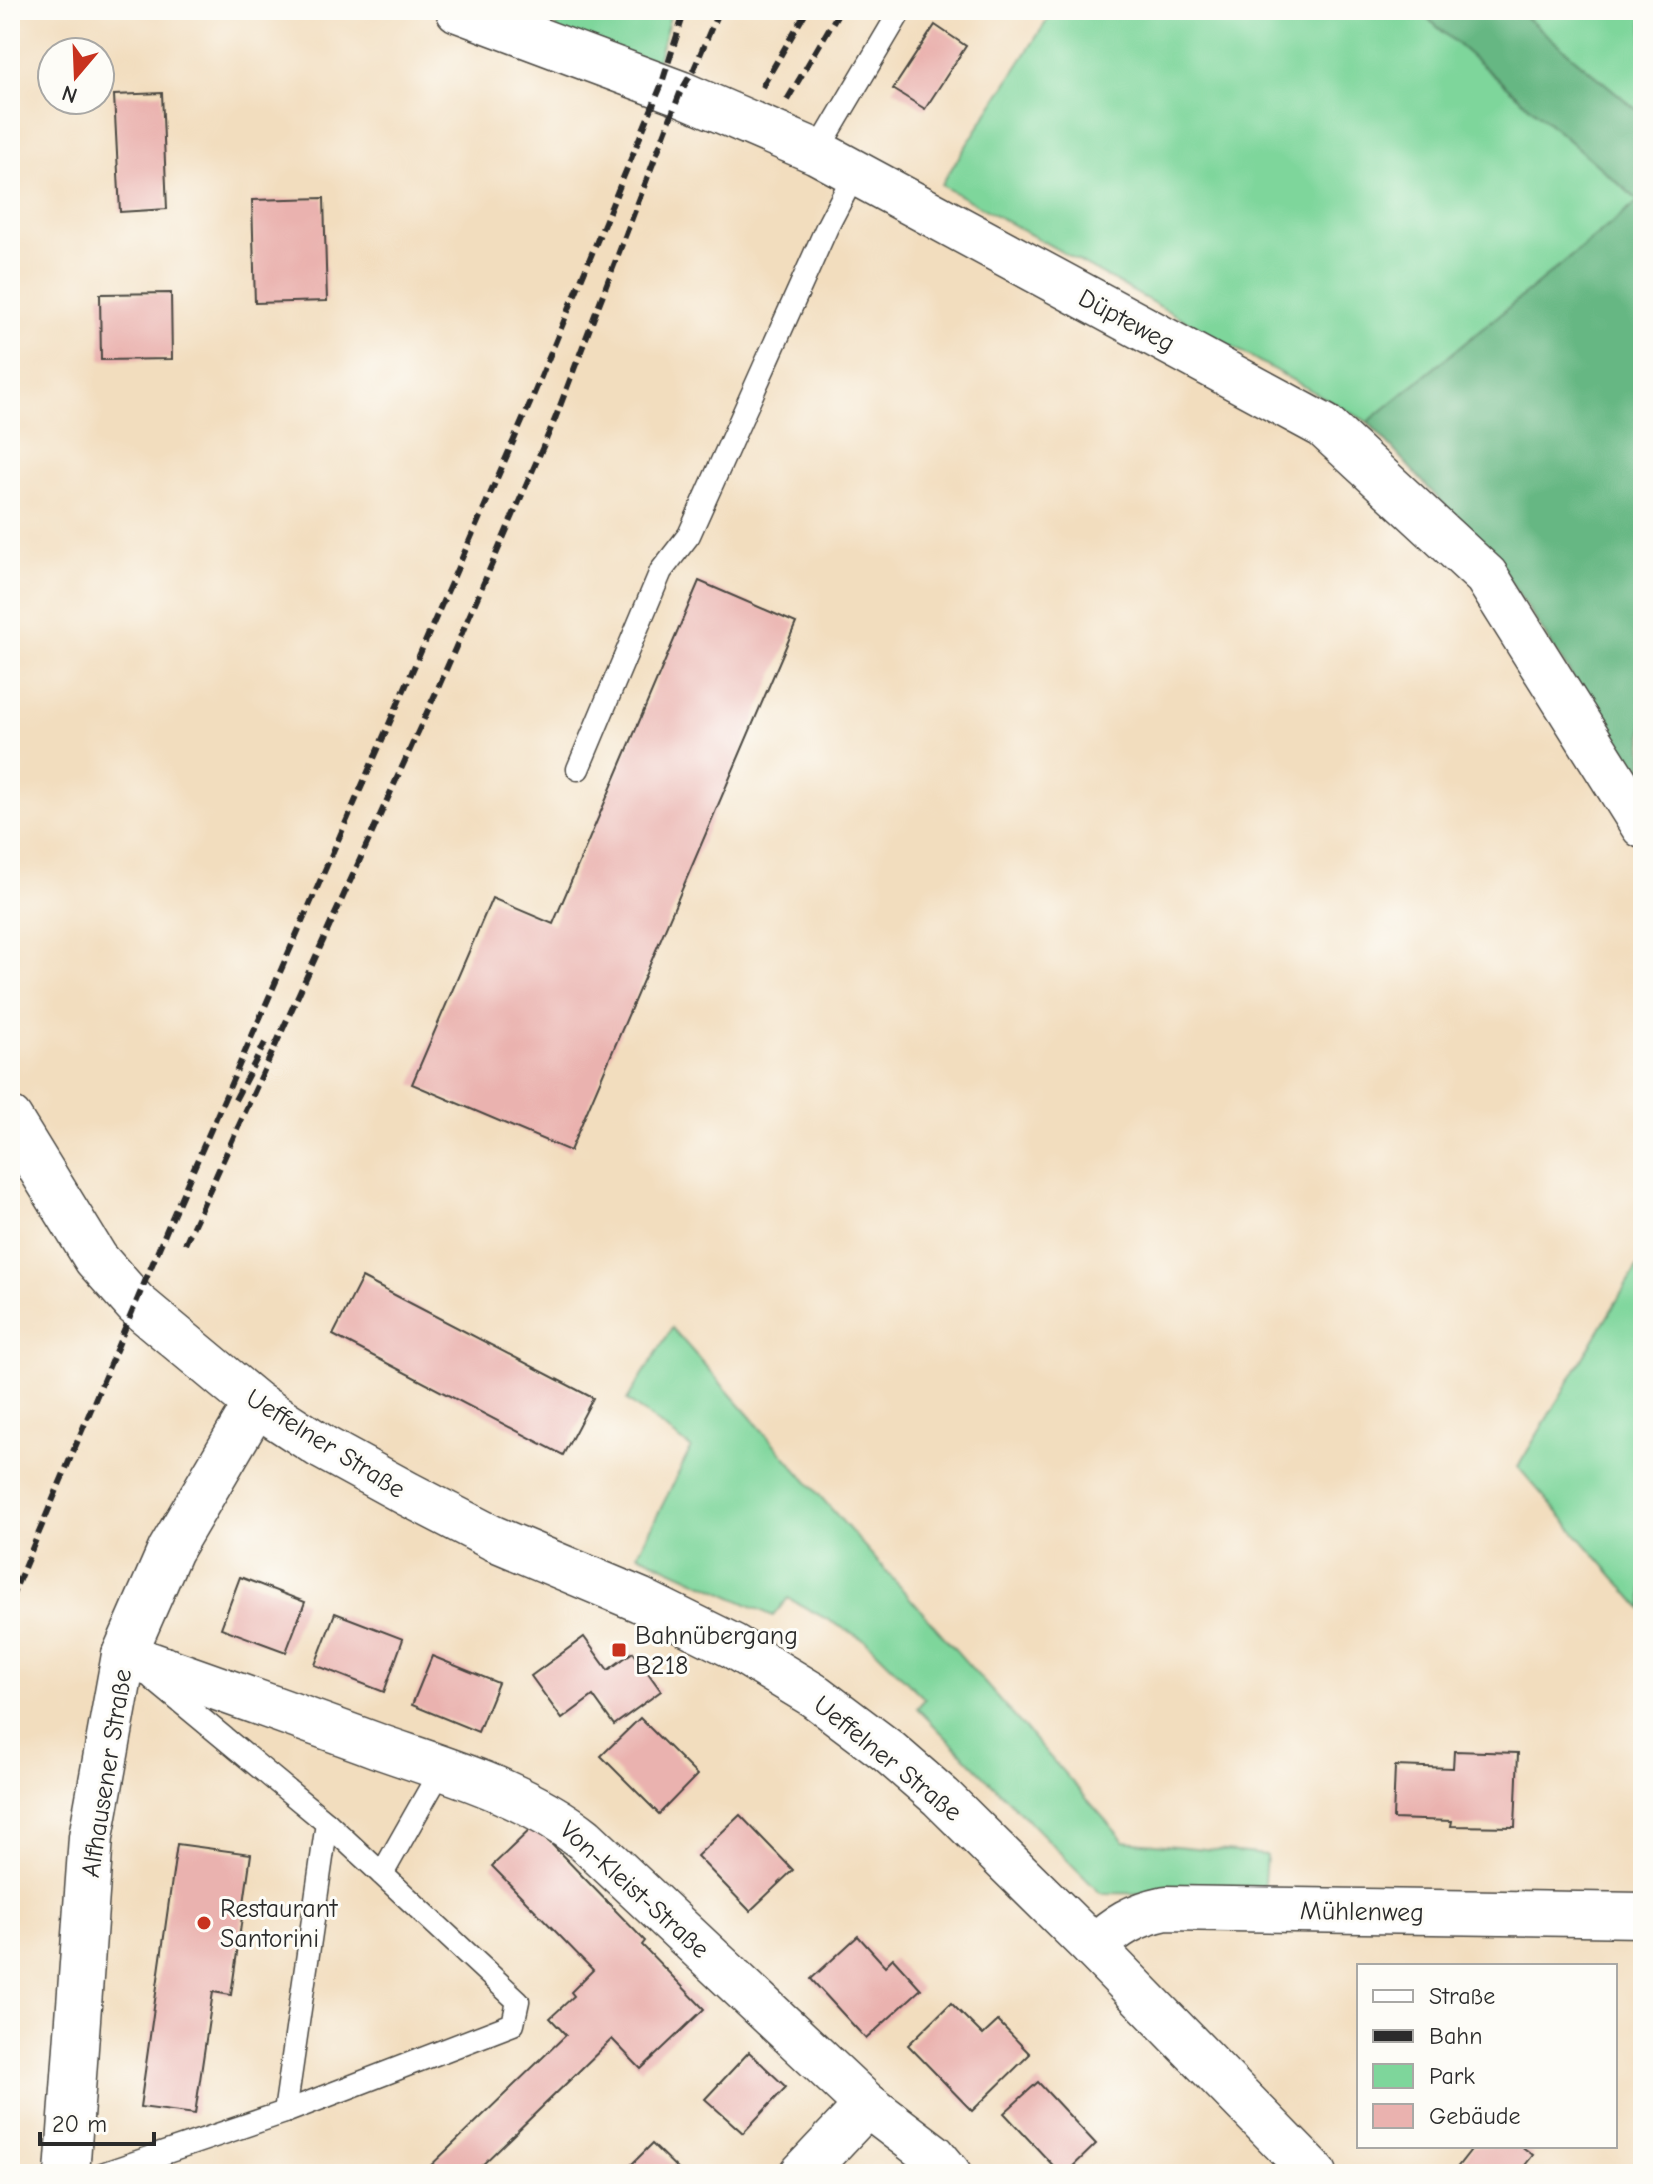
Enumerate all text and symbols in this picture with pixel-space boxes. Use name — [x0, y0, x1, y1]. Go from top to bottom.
north arrow — [36, 36, 116, 116]
text: N — [59, 79, 81, 109]
street label: Düpteweg — [1073, 283, 1180, 359]
street label: Ueffelner Straße — [240, 1383, 411, 1505]
place label: Bahnübergang B218 — [635, 1621, 798, 1681]
marker: Bahnübergang B218 — [610, 1641, 628, 1659]
street label: Alfhausener Straße — [76, 1667, 138, 1880]
street label: Ueffelner Straße — [807, 1690, 967, 1828]
street label: Von-Kleist-Straße — [553, 1815, 715, 1965]
place label: Restaurant Santorini — [220, 1894, 339, 1954]
street label: Mühlenweg — [1300, 1896, 1424, 1928]
marker: Restaurant Santorini — [195, 1914, 213, 1932]
legend — [1357, 1964, 1617, 2148]
text: Straße — [1429, 1982, 1495, 2010]
text: Bahn — [1429, 2022, 1482, 2050]
text: Park — [1429, 2062, 1475, 2090]
scale bar — [40, 2096, 154, 2146]
text: Gebäude — [1429, 2102, 1520, 2130]
text: 20 m — [52, 2110, 107, 2138]

